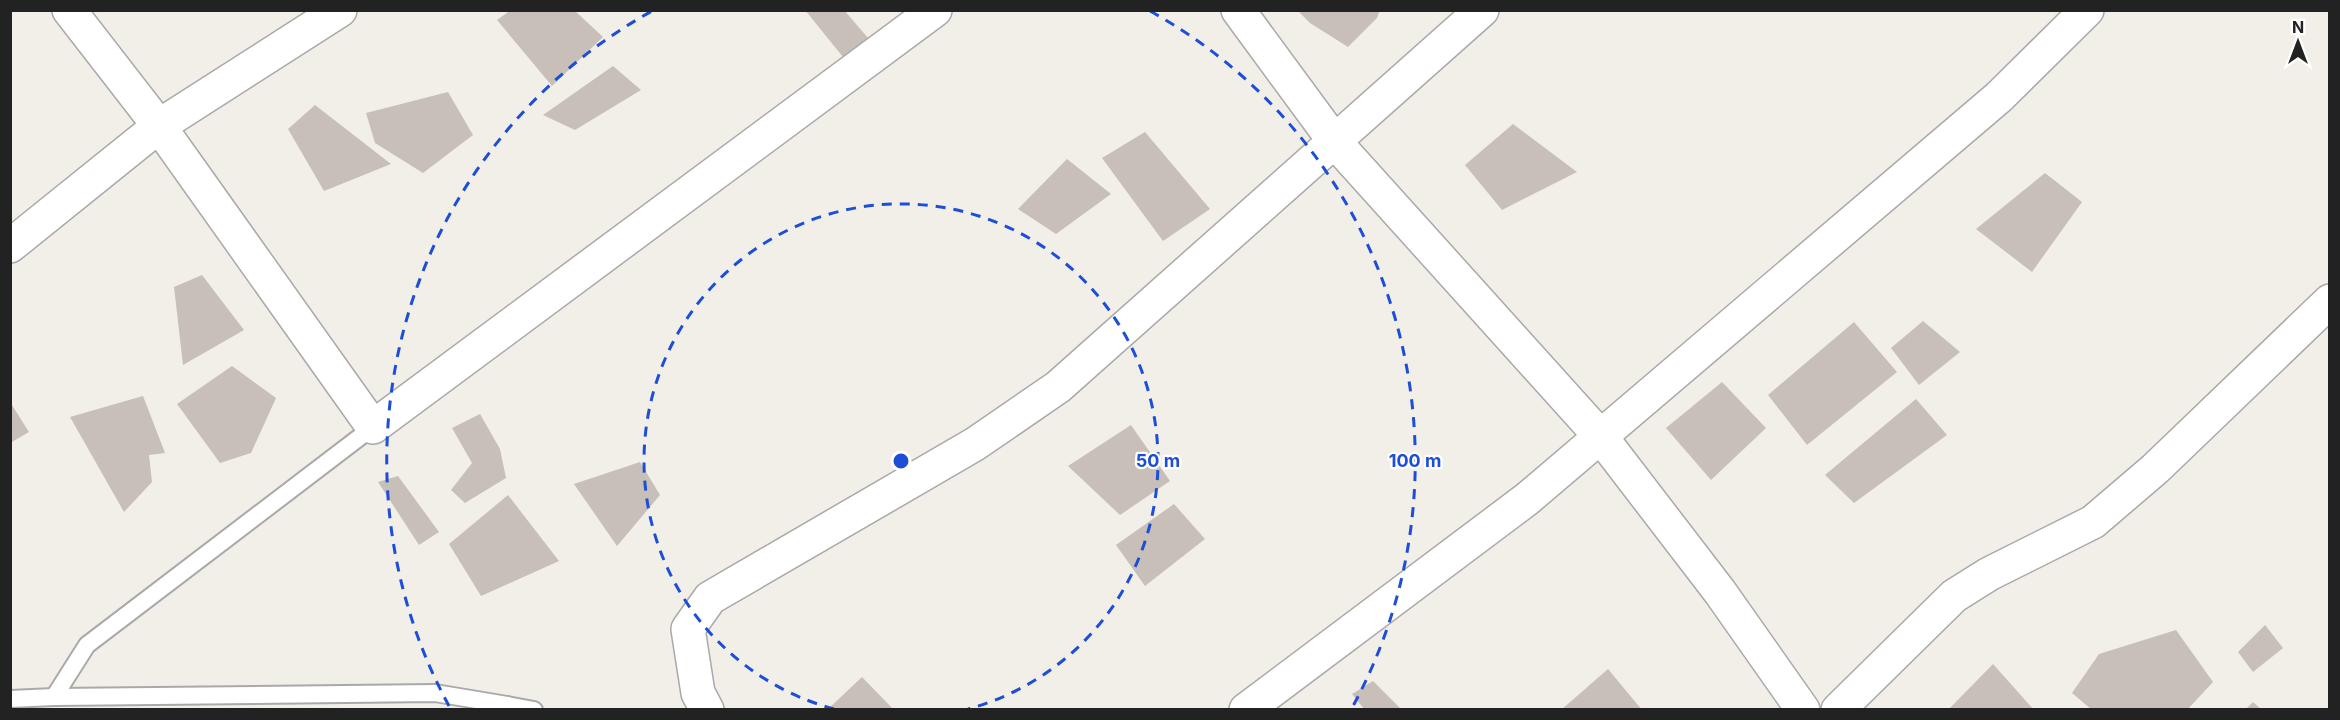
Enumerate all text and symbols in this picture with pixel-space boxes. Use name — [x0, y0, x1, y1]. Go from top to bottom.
north arrow — [2268, 12, 2328, 72]
text: N — [2292, 17, 2304, 37]
text: 50 m — [1136, 450, 1180, 471]
text: 100 m — [1389, 450, 1441, 471]
centre of rings — [891, 451, 911, 471]

